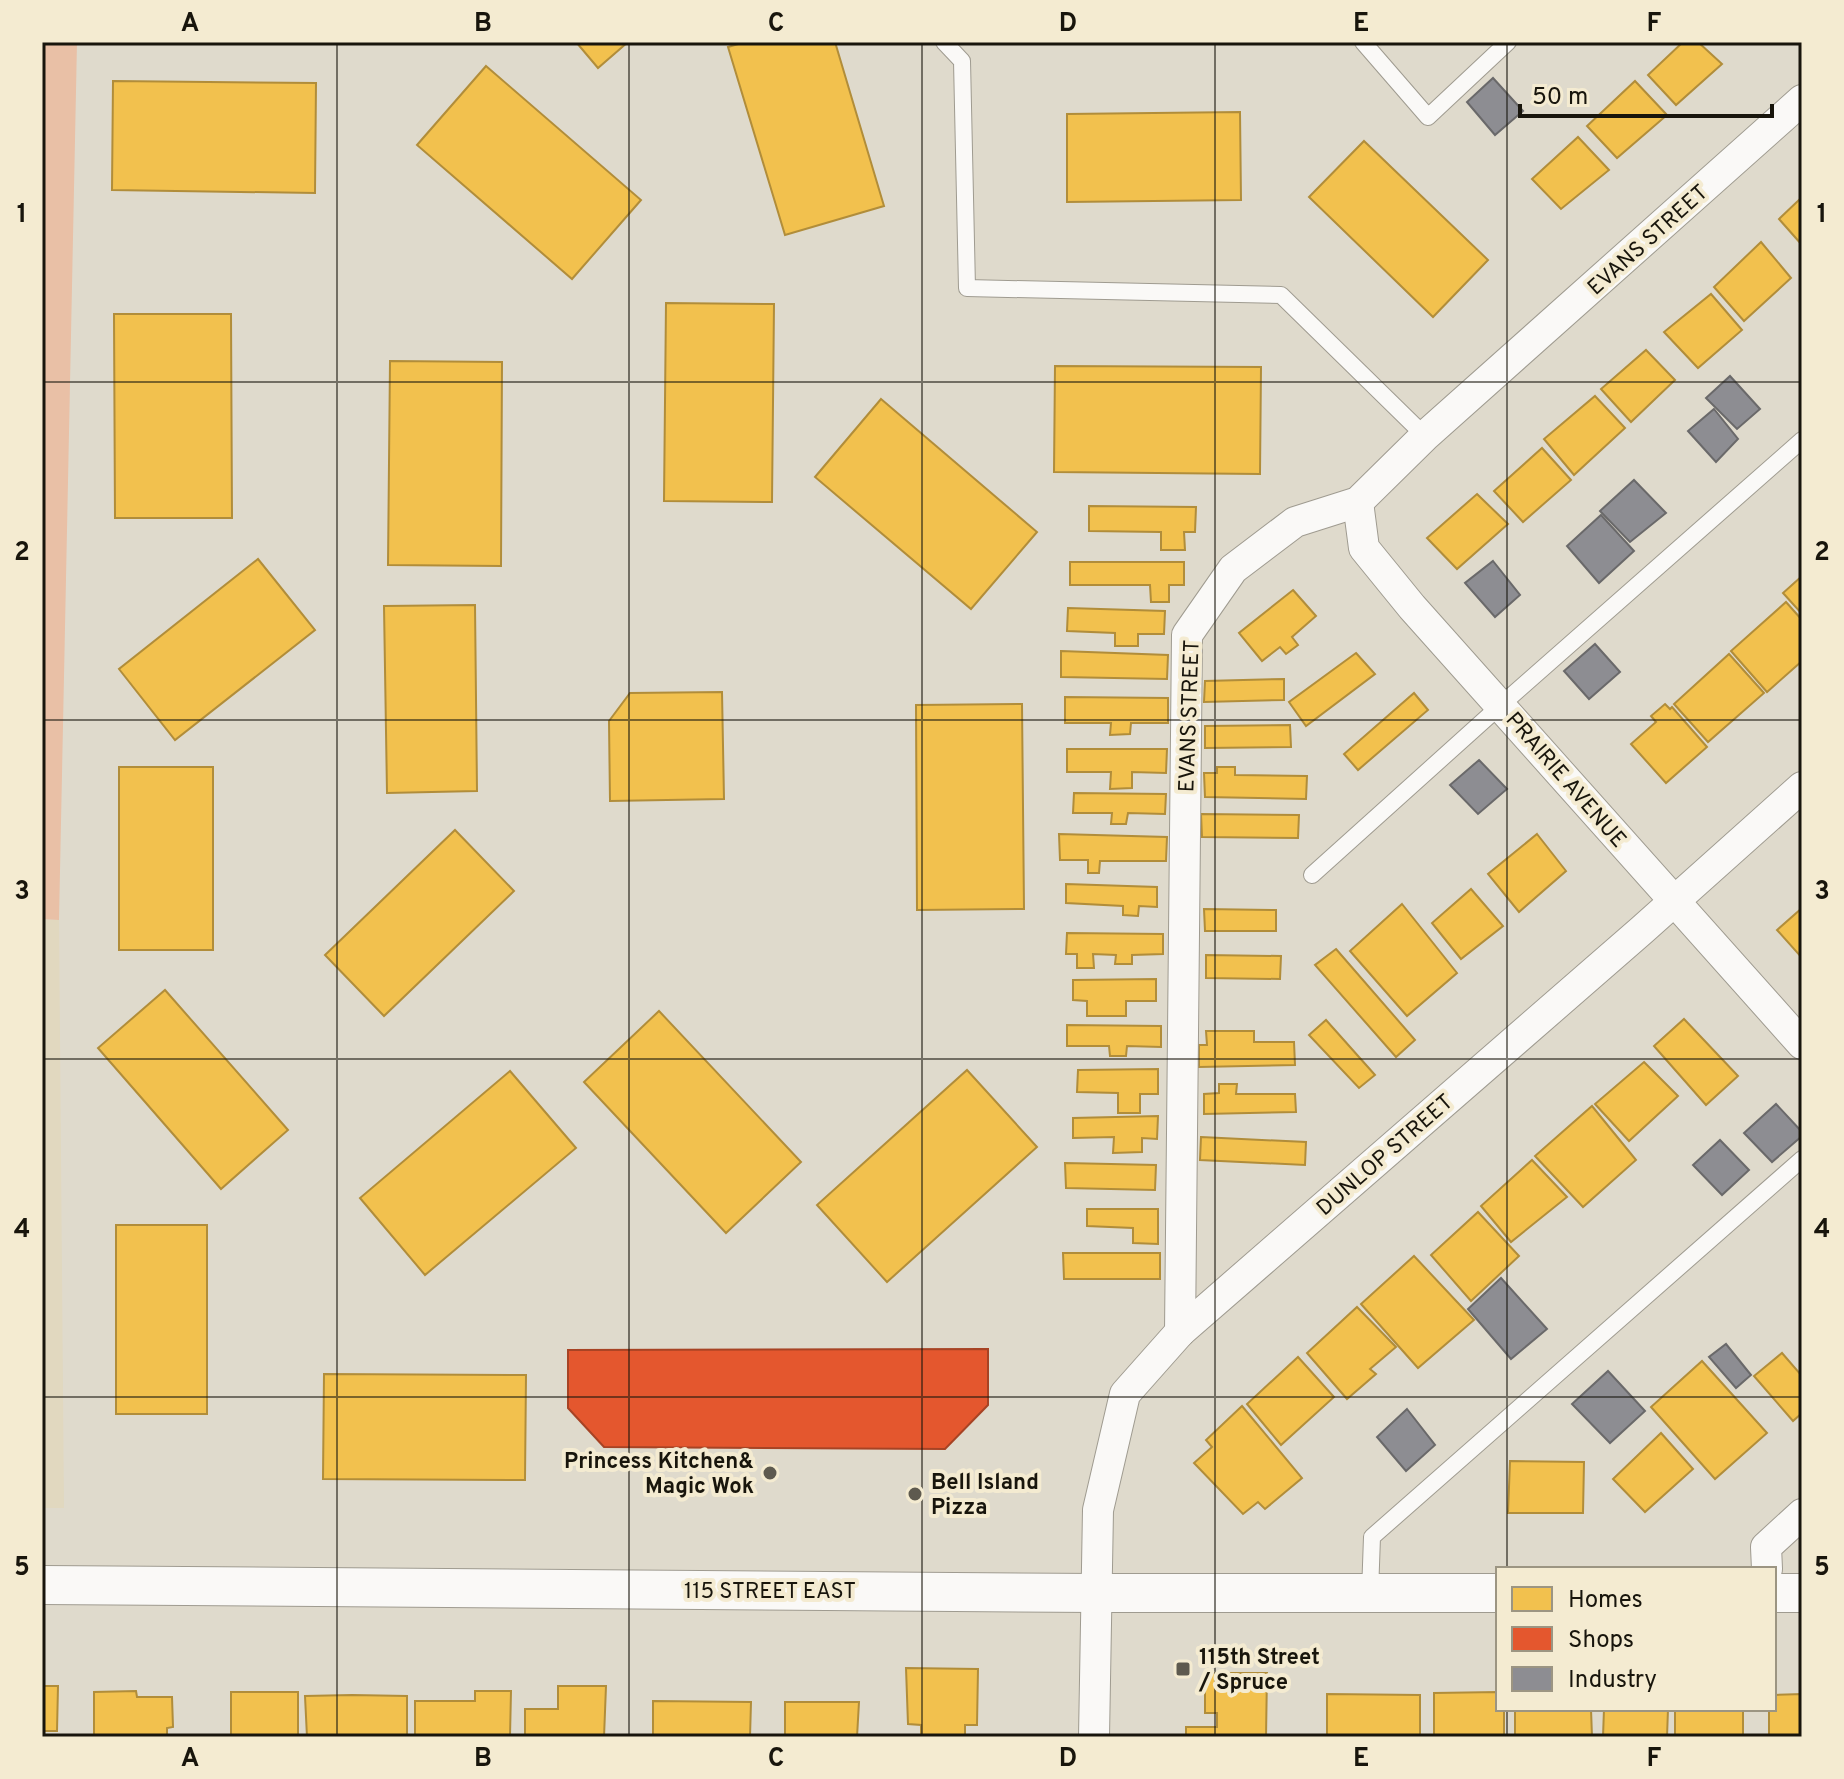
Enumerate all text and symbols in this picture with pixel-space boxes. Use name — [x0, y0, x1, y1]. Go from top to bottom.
text: A — [181, 8, 199, 41]
text: B — [474, 8, 492, 41]
text: C — [768, 8, 784, 41]
text: D — [1059, 8, 1077, 41]
text: E — [1353, 8, 1369, 41]
text: F — [1647, 8, 1662, 41]
scale bar — [1520, 68, 1772, 118]
text: 50 m — [1532, 83, 1588, 113]
street label: EVANS STREET — [1583, 180, 1714, 302]
text: 1 — [17, 199, 27, 232]
text: 1 — [1817, 199, 1827, 232]
text: 2 — [14, 537, 30, 570]
text: 2 — [1814, 537, 1830, 570]
street label: EVANS STREET — [1174, 639, 1207, 793]
street label: PRAIRIE AVENUE — [1499, 707, 1631, 854]
text: 3 — [14, 876, 30, 909]
text: 3 — [1814, 876, 1830, 909]
street label: DUNLOP STREET — [1312, 1089, 1459, 1223]
text: 4 — [14, 1214, 30, 1247]
text: 4 — [1814, 1214, 1830, 1247]
place label: Princess Kitchen& Magic Wok — [564, 1449, 754, 1501]
marker: Princess Kitchen& Magic Wok — [761, 1464, 779, 1482]
place label: Bell Island Pizza — [931, 1470, 1039, 1522]
marker: Bell Island Pizza — [906, 1485, 924, 1503]
text: 5 — [14, 1552, 30, 1585]
text: 5 — [1814, 1552, 1830, 1585]
legend — [1496, 1567, 1776, 1711]
street label: 115 STREET EAST — [684, 1579, 856, 1606]
text: Homes — [1568, 1586, 1643, 1616]
text: Shops — [1568, 1626, 1634, 1656]
place label: 115th Street / Spruce — [1198, 1645, 1320, 1697]
marker: 115th Street / Spruce — [1174, 1660, 1192, 1678]
text: Industry — [1568, 1666, 1657, 1696]
text: A — [181, 1743, 199, 1776]
text: B — [474, 1743, 492, 1776]
text: C — [768, 1743, 784, 1776]
text: D — [1059, 1743, 1077, 1776]
text: E — [1353, 1743, 1369, 1776]
text: F — [1647, 1743, 1662, 1776]

